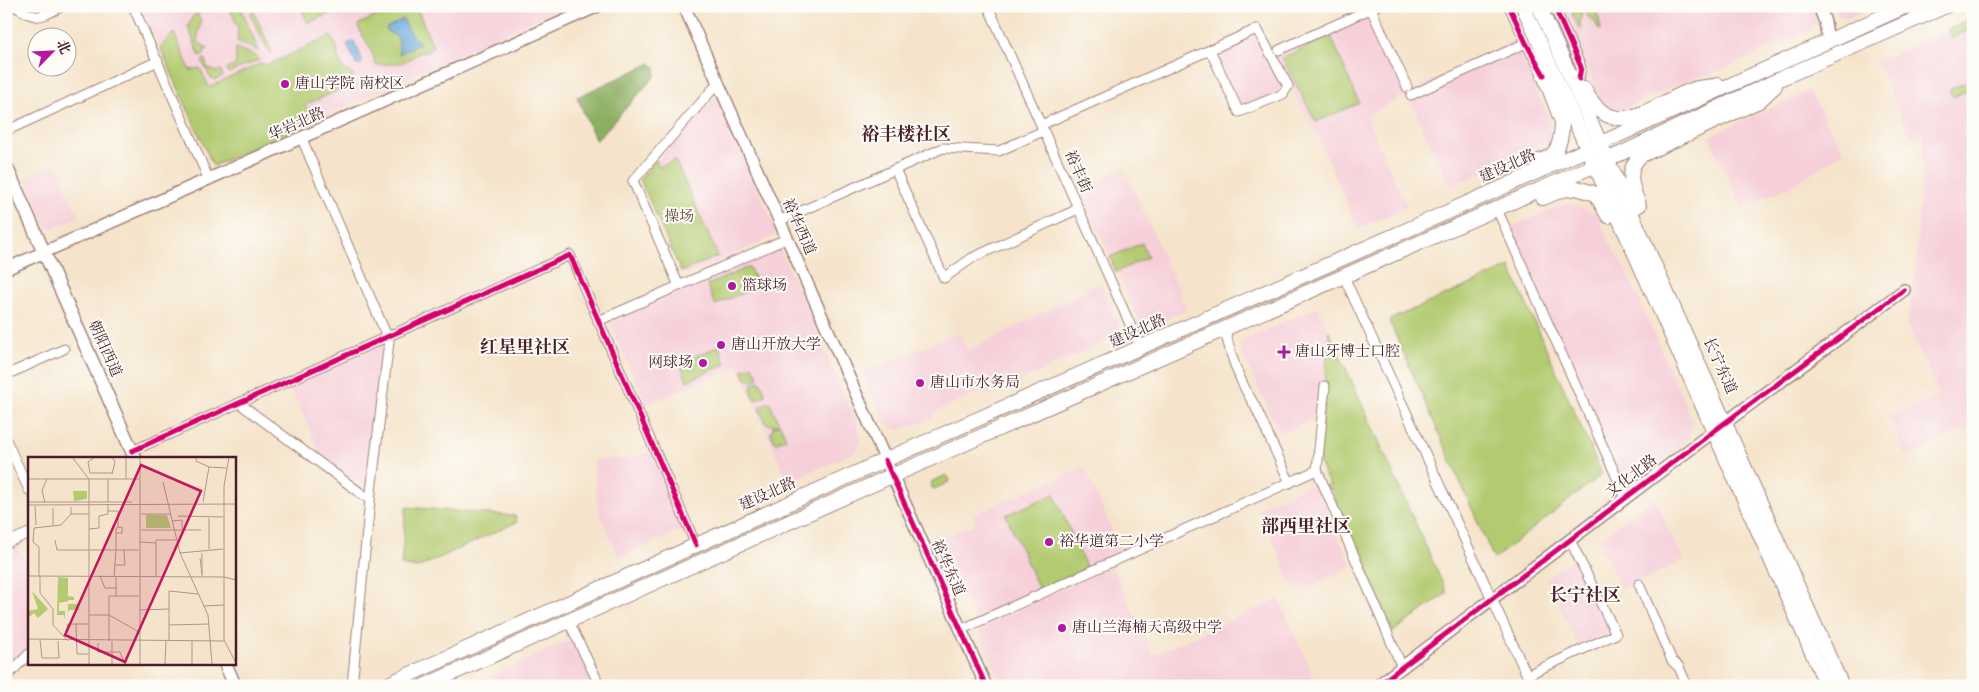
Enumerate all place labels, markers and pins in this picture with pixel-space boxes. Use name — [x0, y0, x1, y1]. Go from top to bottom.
place label: 唐山学院 南校区 — [295, 75, 404, 92]
marker: 唐山学院 南校区 — [279, 78, 291, 90]
place label: 篮球场 — [742, 277, 787, 294]
marker: 篮球场 — [726, 280, 738, 292]
place label: 唐山开放大学 — [731, 336, 821, 353]
marker: 唐山开放大学 — [715, 339, 727, 351]
place label: 唐山牙博士口腔 — [1295, 343, 1400, 360]
marker: 唐山牙博士口腔 — [1277, 345, 1291, 359]
place label: 网球场 — [648, 354, 693, 371]
marker: 网球场 — [697, 357, 709, 369]
place label: 唐山市水务局 — [930, 374, 1020, 391]
marker: 唐山市水务局 — [914, 377, 926, 389]
place label: 裕华道第二小学 — [1059, 533, 1164, 550]
marker: 裕华道第二小学 — [1043, 536, 1055, 548]
place label: 唐山兰海楠天高级中学 — [1072, 619, 1222, 636]
marker: 唐山兰海楠天高级中学 — [1056, 622, 1068, 634]

